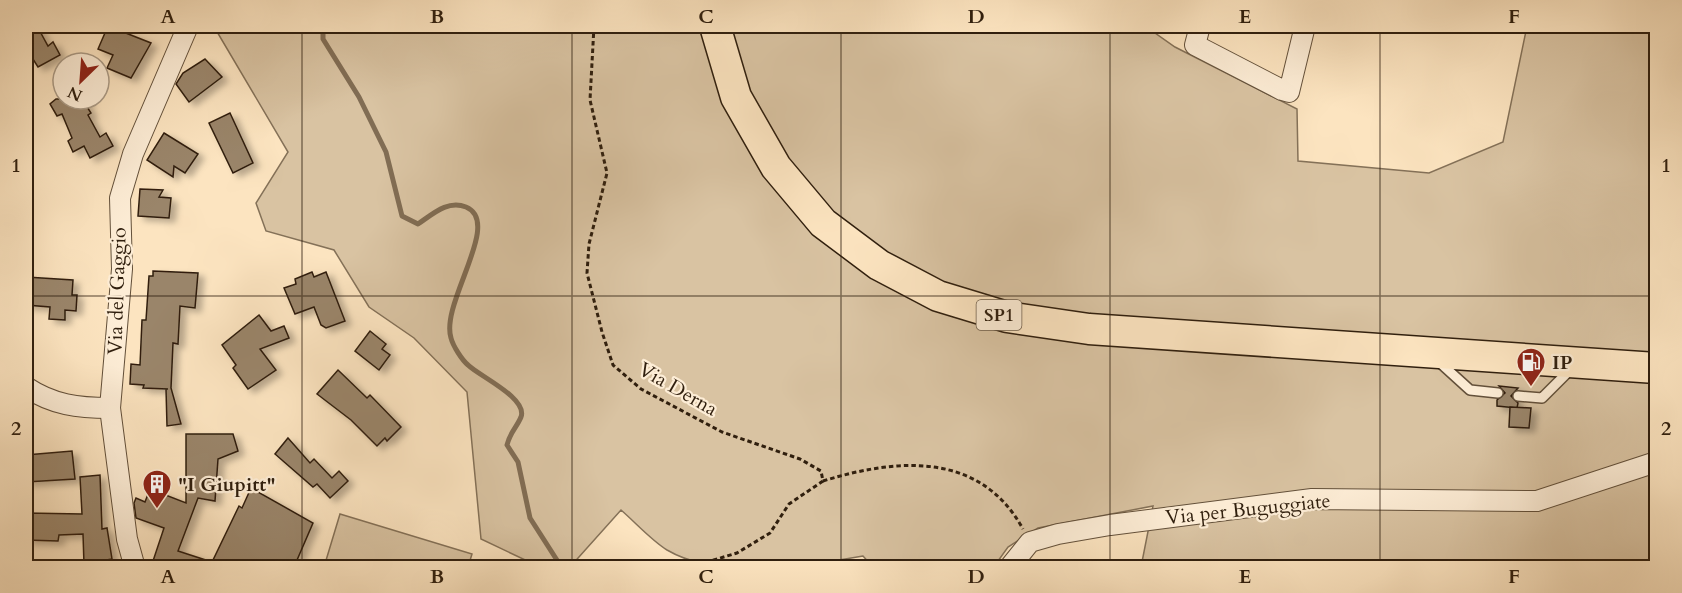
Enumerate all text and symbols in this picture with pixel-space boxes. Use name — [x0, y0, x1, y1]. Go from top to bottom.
text: A — [160, 3, 176, 30]
text: B — [430, 3, 444, 30]
text: C — [698, 3, 714, 30]
text: D — [967, 3, 985, 30]
text: E — [1239, 3, 1251, 30]
text: F — [1508, 3, 1520, 30]
north arrow — [51, 51, 111, 111]
text: N — [64, 81, 86, 107]
text: 1 — [11, 152, 21, 179]
text: 1 — [1661, 152, 1671, 179]
street label: Via del Gaggio — [101, 226, 133, 355]
road number: SP1 — [976, 300, 1022, 330]
fuel station icon: IP — [1515, 346, 1547, 388]
place label: IP — [1552, 349, 1572, 376]
street label: Via Derna — [634, 356, 723, 423]
text: 2 — [11, 415, 21, 442]
text: 2 — [1661, 415, 1671, 442]
building icon: "I Giupitt" — [141, 468, 173, 510]
place label: "I Giupitt" — [178, 471, 275, 498]
street label: Via per Buguggiate — [1164, 487, 1332, 531]
text: A — [160, 563, 176, 590]
text: B — [430, 563, 444, 590]
text: C — [698, 563, 714, 590]
text: D — [967, 563, 985, 590]
text: E — [1239, 563, 1251, 590]
text: F — [1508, 563, 1520, 590]

